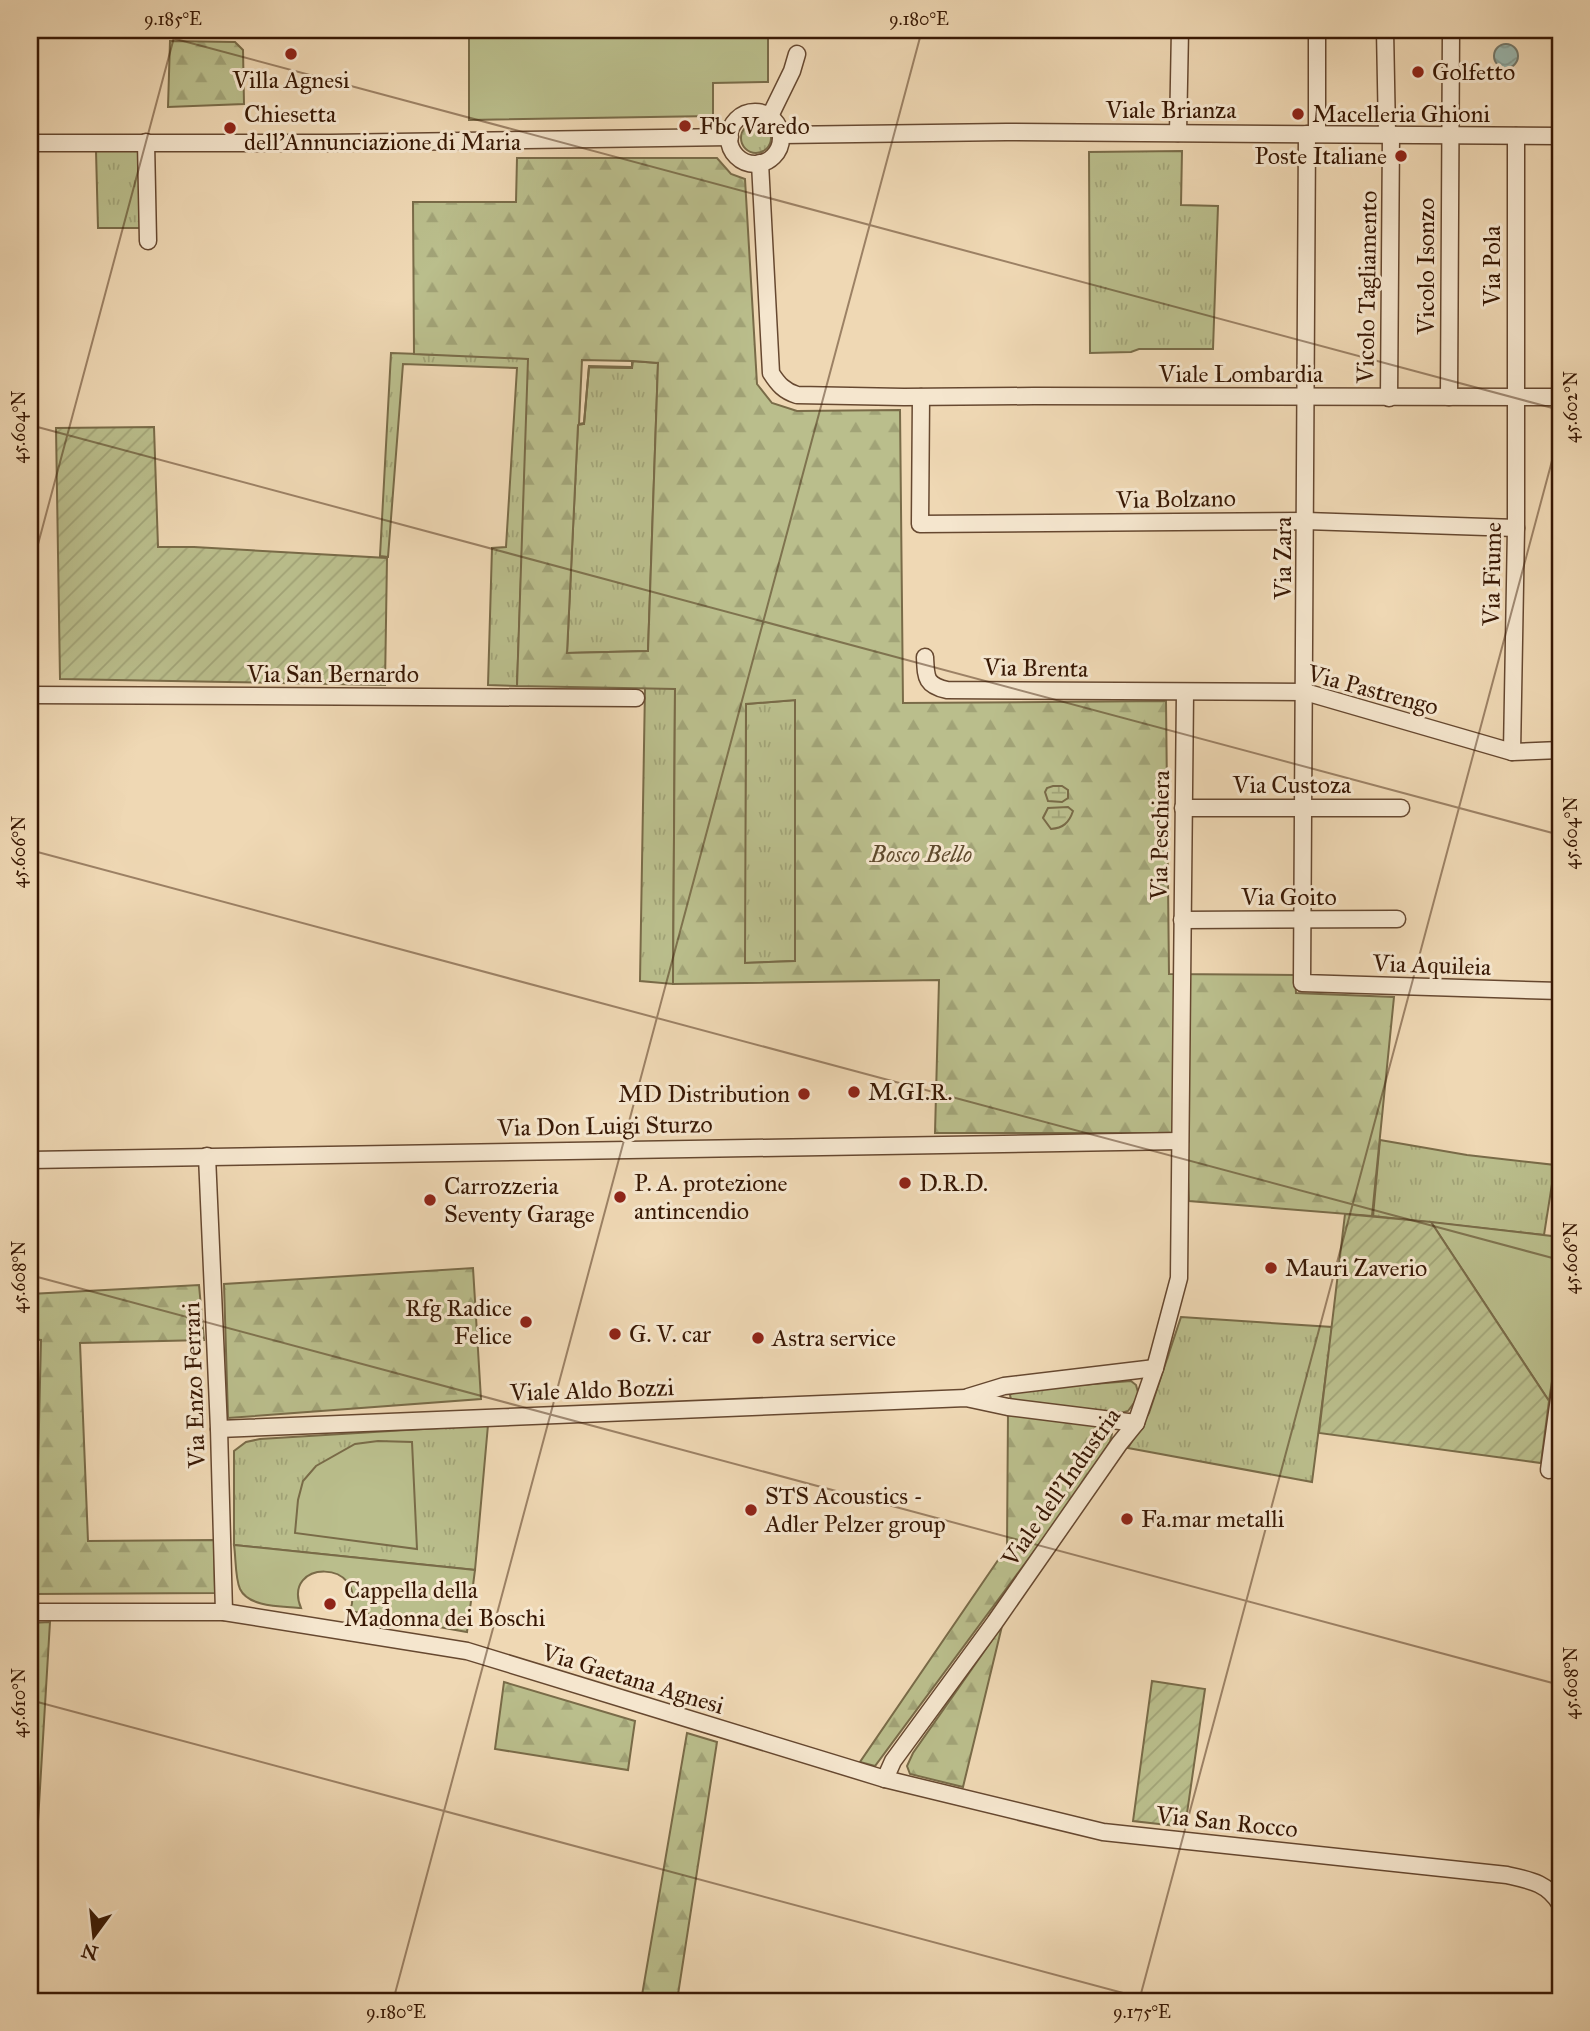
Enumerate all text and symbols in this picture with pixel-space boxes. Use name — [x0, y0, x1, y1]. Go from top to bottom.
text: 9.185°E — [144, 8, 202, 30]
text: 9.180°E — [889, 8, 949, 30]
marker: Villa Agnesi — [283, 46, 299, 62]
place label: Golfetto — [1432, 57, 1515, 87]
marker: Golfetto — [1410, 64, 1426, 80]
place label: Villa Agnesi — [231, 65, 350, 95]
street label: Viale Brianza — [1105, 95, 1237, 125]
place label: Chiesetta dell'Annunciazione di Maria — [244, 99, 522, 157]
place label: Macelleria Ghioni — [1312, 99, 1490, 129]
marker: Macelleria Ghioni — [1290, 106, 1306, 122]
place label: Fbc Varedo — [699, 111, 810, 141]
marker: Fbc Varedo — [677, 118, 693, 134]
marker: Chiesetta dell'Annunciazione di Maria — [222, 120, 238, 136]
place label: Poste Italiane — [1255, 141, 1387, 171]
marker: Poste Italiane — [1393, 148, 1409, 164]
street label: Vicolo Tagliamento — [1350, 190, 1384, 385]
street label: Vicolo Isonzo — [1411, 198, 1441, 335]
street label: Via Pola — [1477, 225, 1507, 307]
street label: Viale Lombardia — [1158, 359, 1324, 389]
text: 45.602°N — [1560, 371, 1582, 443]
text: 45.604°N — [8, 390, 30, 464]
street label: Via Bolzano — [1115, 483, 1236, 515]
street label: Via Zara — [1268, 516, 1298, 600]
street label: Via Fiume — [1476, 522, 1508, 627]
street label: Via Brenta — [982, 652, 1089, 684]
street label: Via Pastrengo — [1303, 658, 1442, 722]
street label: Via San Bernardo — [246, 659, 419, 689]
street label: Via Peschiera — [1144, 769, 1176, 901]
street label: Via Custoza — [1232, 770, 1352, 800]
text: 45.604°N — [1560, 796, 1582, 870]
text: 45.606°N — [8, 816, 30, 888]
park label: Bosco Bello — [869, 839, 972, 869]
street label: Via Goito — [1240, 882, 1337, 912]
street label: Via Aquileia — [1371, 948, 1493, 982]
place label: M.GI.R. — [868, 1077, 952, 1107]
place label: MD Distribution — [618, 1079, 790, 1109]
marker: M.GI.R. — [846, 1084, 862, 1100]
marker: MD Distribution — [796, 1086, 812, 1102]
street label: Via Don Luigi Sturzo — [496, 1109, 713, 1143]
place label: P. A. protezione antincendio — [634, 1168, 788, 1226]
place label: D.R.D. — [919, 1168, 988, 1198]
place label: Carrozzeria Seventy Garage — [444, 1171, 595, 1229]
marker: D.R.D. — [897, 1175, 913, 1191]
marker: P. A. protezione antincendio — [612, 1189, 628, 1205]
marker: Carrozzeria Seventy Garage — [422, 1192, 438, 1208]
text: 45.606°N — [1560, 1222, 1582, 1294]
text: 45.608°N — [8, 1241, 30, 1313]
place label: Mauri Zaverio — [1285, 1253, 1427, 1283]
marker: Mauri Zaverio — [1263, 1260, 1279, 1276]
place label: Rfg Radice Felice — [405, 1293, 512, 1351]
street label: Via Enzo Ferrari — [176, 1301, 212, 1470]
marker: Rfg Radice Felice — [518, 1314, 534, 1330]
place label: G. V. car — [629, 1319, 711, 1349]
place label: Astra service — [771, 1323, 896, 1353]
marker: G. V. car — [607, 1326, 623, 1342]
marker: Astra service — [750, 1330, 766, 1346]
street label: Viale Aldo Bozzi — [509, 1372, 675, 1408]
street label: Viale dell'Industria — [994, 1401, 1127, 1573]
place label: STS Acoustics - Adler Pelzer group — [764, 1481, 946, 1539]
marker: STS Acoustics - Adler Pelzer group — [743, 1502, 759, 1518]
place label: Fa.mar metalli — [1141, 1504, 1285, 1534]
marker: Fa.mar metalli — [1119, 1511, 1135, 1527]
place label: Cappella della Madonna dei Boschi — [344, 1575, 546, 1633]
marker: Cappella della Madonna dei Boschi — [322, 1596, 338, 1612]
street label: Via Gaetana Agnesi — [537, 1637, 728, 1721]
text: 45.608°N — [1560, 1647, 1582, 1719]
text: 45.610°N — [8, 1668, 30, 1738]
street label: Via San Rocco — [1154, 1800, 1299, 1844]
north arrow — [60, 1902, 130, 1972]
text: N — [79, 1939, 100, 1965]
text: 9.180°E — [366, 2001, 426, 2023]
text: 9.175°E — [1113, 2001, 1171, 2023]

